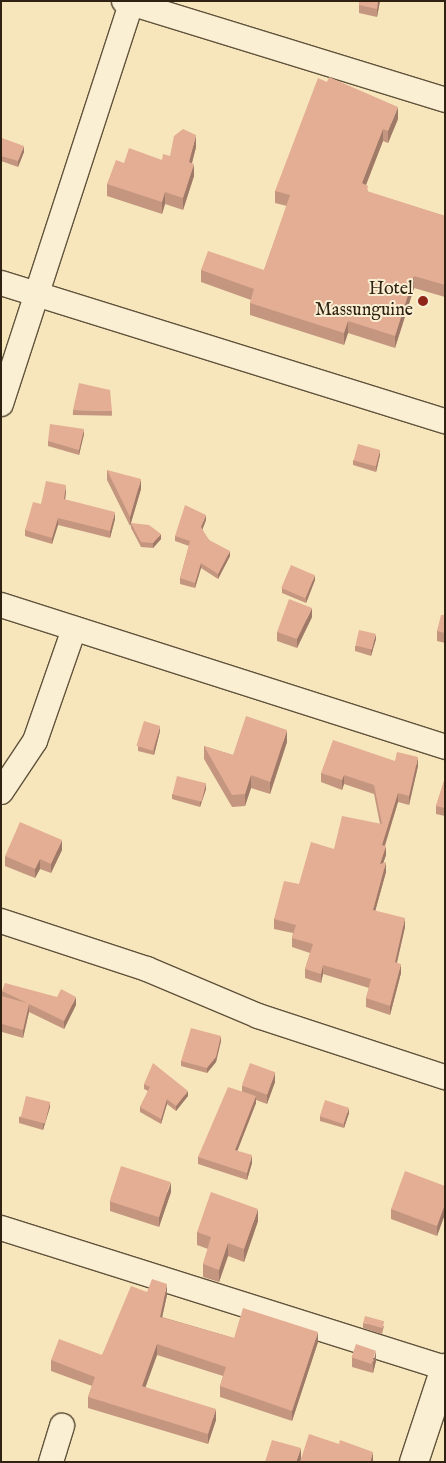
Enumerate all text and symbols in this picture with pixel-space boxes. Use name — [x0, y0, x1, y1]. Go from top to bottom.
place label: Hotel Massunguine — [315, 280, 413, 322]
marker: Hotel Massunguine — [417, 295, 429, 307]

